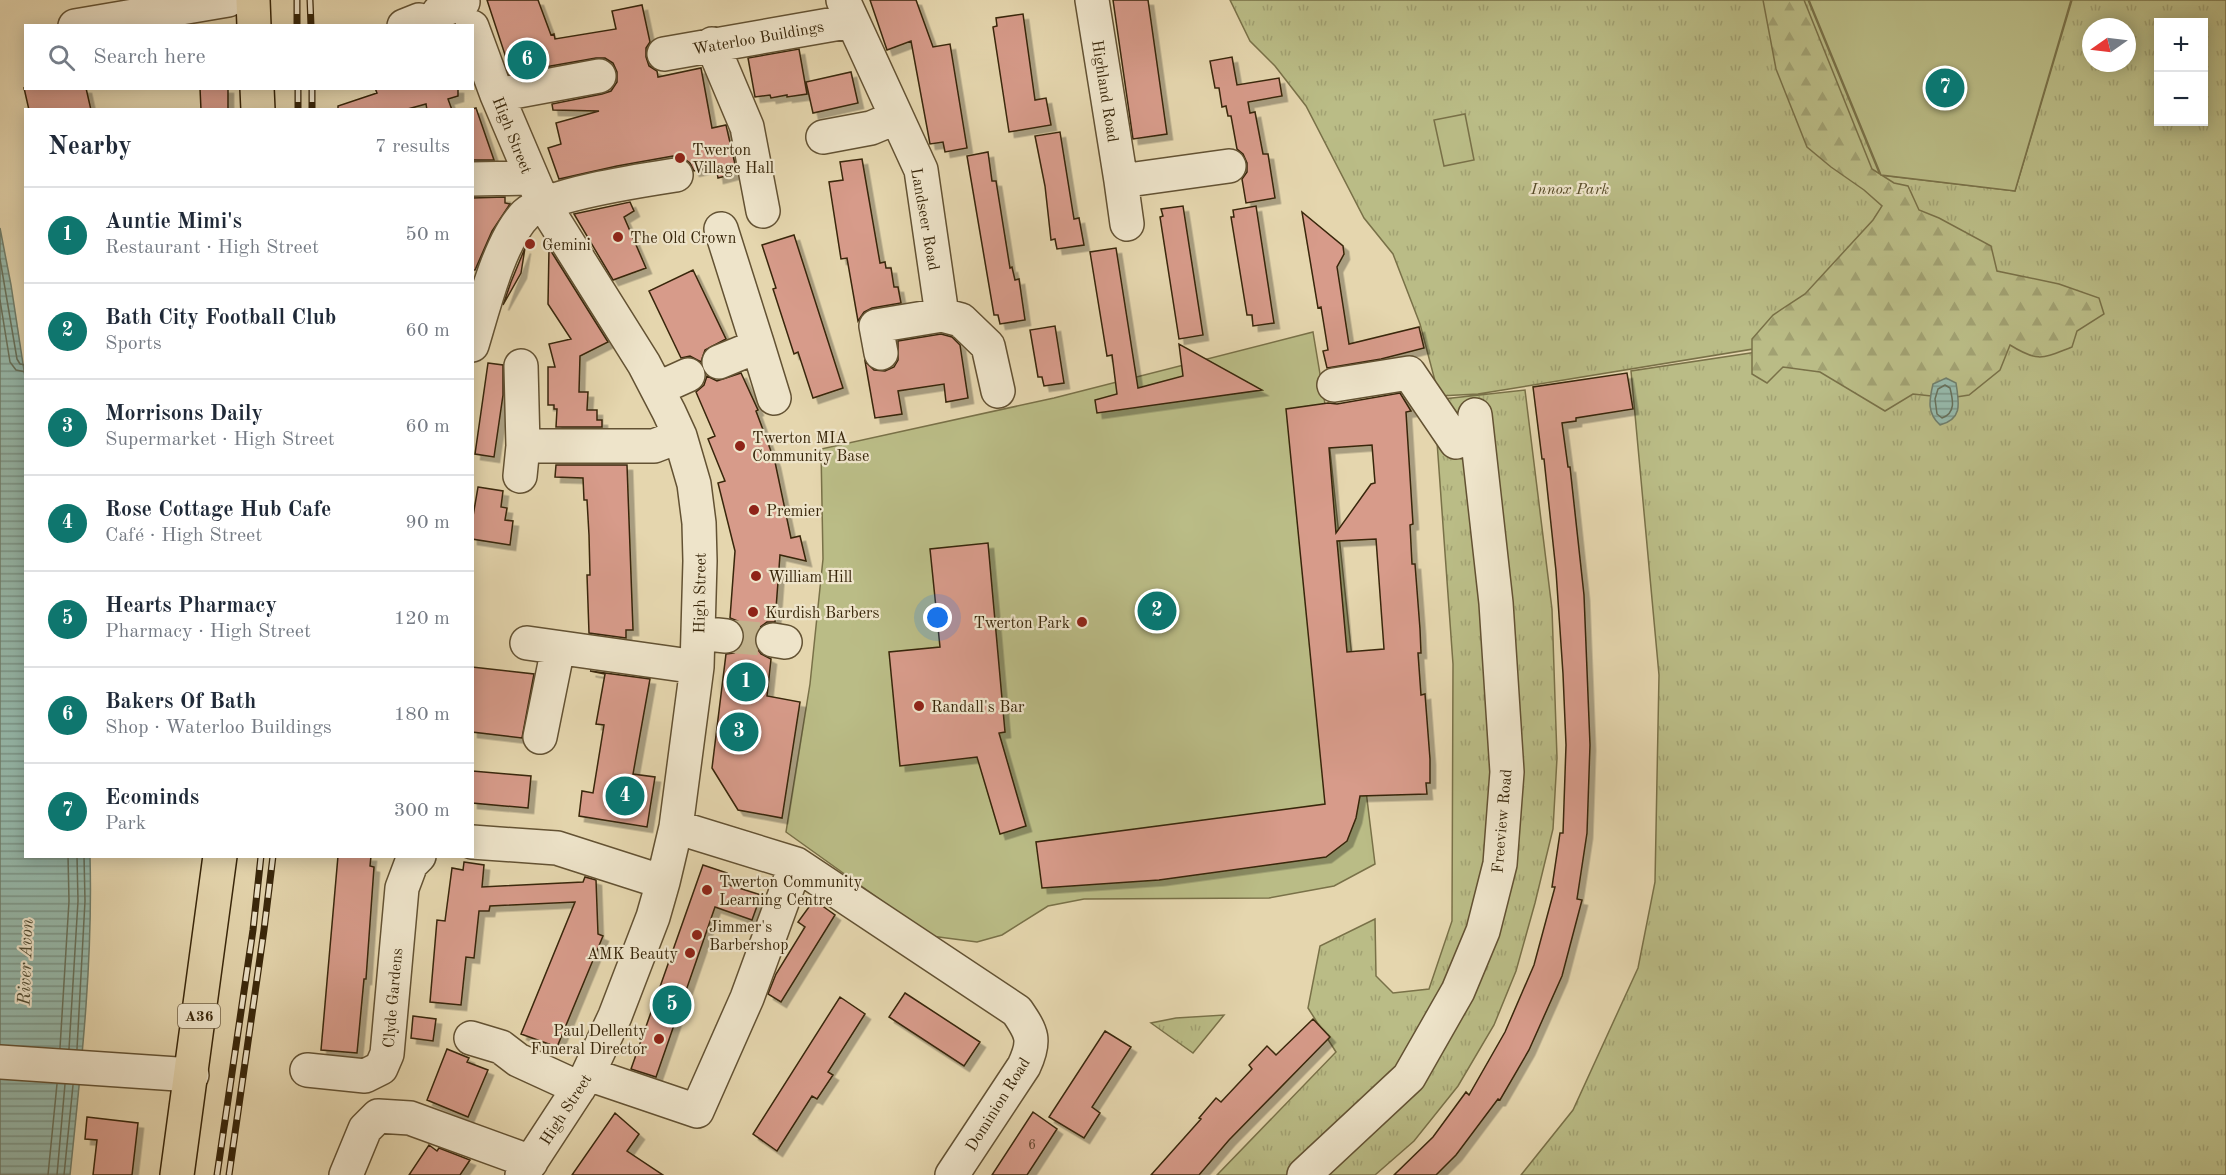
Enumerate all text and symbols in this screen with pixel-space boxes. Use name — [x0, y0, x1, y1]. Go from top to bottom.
north arrow — [2082, 18, 2136, 72]
map controls — [2154, 18, 2208, 126]
button: + — [2154, 18, 2208, 72]
street label: Waterloo Buildings — [691, 20, 825, 58]
search box — [24, 24, 474, 90]
pin: 6 — [508, 38, 546, 82]
street label: Highland Road — [1088, 39, 1120, 144]
icon: search — [45, 41, 78, 74]
text: Search here — [93, 46, 206, 68]
pin: 7 — [1926, 66, 1964, 110]
button: − — [2154, 72, 2208, 126]
street label: High Street — [489, 95, 534, 177]
text: Nearby — [48, 134, 132, 160]
text: 7 results — [375, 137, 450, 157]
place label: Twerton Village Hall — [692, 143, 774, 177]
marker: Twerton Village Hall — [673, 151, 687, 165]
street label: Landseer Road — [907, 167, 941, 272]
park label: Innox Park — [1530, 182, 1609, 198]
text: Auntie Mimi's — [105, 211, 242, 233]
text: 1 — [62, 225, 73, 245]
text: 50 m — [405, 225, 450, 245]
marker: The Old Crown — [611, 230, 625, 244]
place label: The Old Crown — [630, 231, 737, 247]
marker: Gemini — [523, 237, 537, 251]
text: Restaurant · High Street — [105, 238, 319, 258]
place label: Gemini — [542, 238, 591, 254]
text: Bath City Football Club — [105, 307, 337, 329]
text: 2 — [62, 321, 73, 341]
text: 60 m — [405, 321, 450, 341]
text: Sports — [105, 334, 162, 354]
text: Morrisons Daily — [105, 403, 263, 425]
text: 3 — [62, 417, 73, 437]
text: 60 m — [405, 417, 450, 437]
text: Supermarket · High Street — [105, 430, 335, 450]
place label: Twerton MIA Community Base — [752, 431, 869, 465]
marker: Twerton MIA Community Base — [733, 439, 747, 453]
text: Rose Cottage Hub Cafe — [105, 499, 331, 521]
marker: Premier — [747, 503, 761, 517]
place label: Premier — [766, 504, 822, 520]
text: 4 — [62, 513, 73, 533]
text: 90 m — [405, 513, 450, 533]
text: Café · High Street — [105, 526, 262, 546]
street label: High Street — [692, 552, 710, 634]
marker: William Hill — [749, 569, 763, 583]
place label: William Hill — [768, 570, 852, 586]
pin: 2 — [1138, 588, 1176, 634]
text: Hearts Pharmacy — [105, 595, 277, 617]
your location — [923, 603, 952, 632]
marker: Kurdish Barbers — [746, 605, 760, 619]
place label: Kurdish Barbers — [765, 606, 880, 622]
text: 5 — [62, 609, 73, 629]
text: 120 m — [394, 609, 450, 629]
marker: Twerton Park — [1075, 615, 1089, 629]
place label: Twerton Park — [973, 616, 1070, 632]
text: Pharmacy · High Street — [105, 622, 311, 642]
pin: 1 — [726, 660, 766, 704]
text: Bakers Of Bath — [105, 691, 256, 713]
marker: Randall's Bar — [912, 699, 926, 713]
place label: Randall's Bar — [931, 700, 1025, 716]
text: 6 — [62, 705, 73, 725]
text: 180 m — [394, 705, 450, 725]
pin: 3 — [720, 710, 758, 754]
text: Shop · Waterloo Buildings — [105, 718, 332, 738]
street label: Freeview Road — [1490, 768, 1516, 874]
pin: 4 — [606, 774, 644, 818]
text: Ecominds — [105, 787, 199, 809]
text: 7 — [62, 801, 73, 821]
text: 300 m — [394, 801, 450, 821]
text: Park — [105, 814, 146, 834]
place label: Twerton Community Learning Centre — [719, 875, 863, 909]
marker: Twerton Community Learning Centre — [700, 883, 714, 897]
water label: River Avon — [15, 918, 37, 1007]
place label: Jimmer's Barbershop — [709, 920, 789, 954]
marker: Jimmer's Barbershop — [690, 928, 704, 942]
marker: AMK Beauty — [683, 946, 697, 960]
place label: AMK Beauty — [587, 947, 679, 963]
street label: Clyde Gardens — [382, 948, 406, 1049]
pin: 5 — [652, 982, 692, 1028]
road number: A36 — [178, 1004, 220, 1028]
place label: Paul Dellenty Funeral Director — [531, 1024, 648, 1058]
marker: Paul Dellenty Funeral Director — [652, 1032, 666, 1046]
street label: Dominion Road — [964, 1055, 1034, 1155]
street label: High Street — [538, 1071, 596, 1148]
house number: 6 — [1028, 1138, 1036, 1152]

